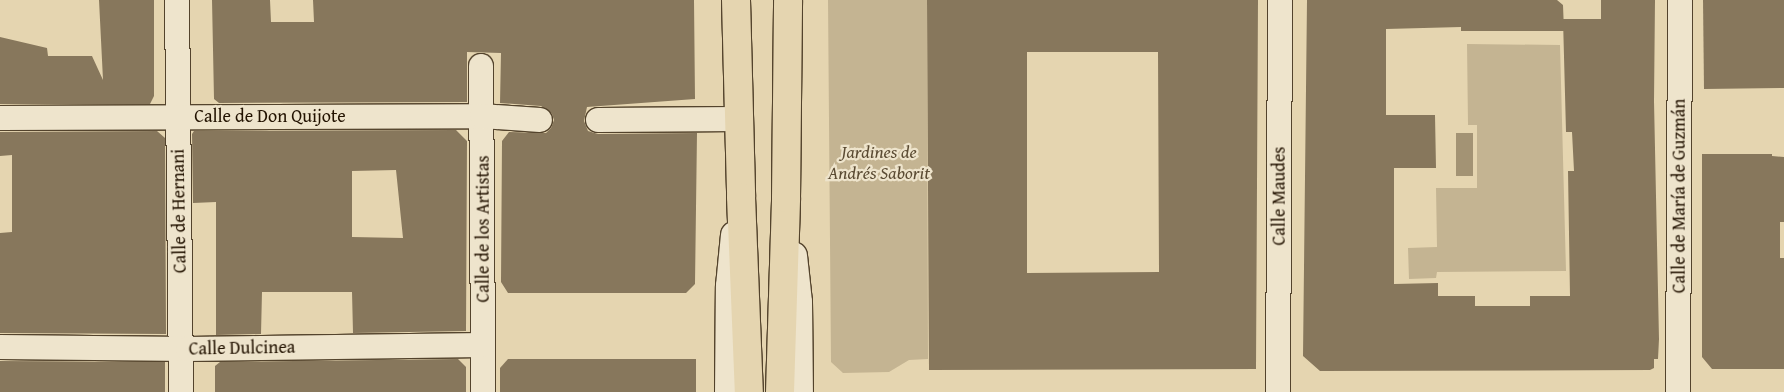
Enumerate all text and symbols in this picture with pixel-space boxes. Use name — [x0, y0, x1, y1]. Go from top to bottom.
street label: Calle de María de Guzmán — [1668, 99, 1690, 293]
street label: Calle de Don Quijote — [194, 105, 346, 127]
park label: Jardines de Andrés Saborit — [828, 142, 930, 184]
street label: Calle Maudes — [1268, 146, 1290, 246]
street label: Calle de Hernani — [167, 149, 191, 273]
street label: Calle de los Artistas — [472, 155, 494, 303]
street label: Calle Dulcinea — [189, 336, 295, 360]

